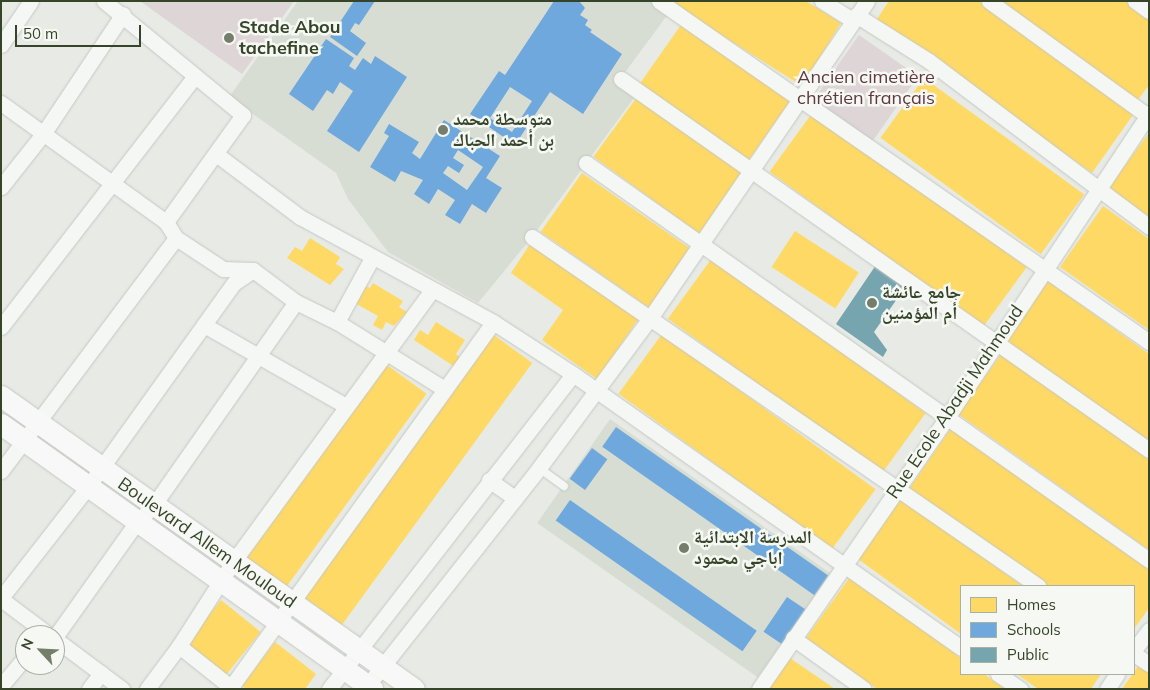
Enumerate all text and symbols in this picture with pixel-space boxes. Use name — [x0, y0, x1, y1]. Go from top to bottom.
scale bar — [18, 15, 144, 47]
place label: Stade Abou tachefine — [239, 17, 341, 59]
text: 50 m — [23, 24, 58, 43]
marker: Stade Abou tachefine — [223, 32, 235, 44]
park label: Ancien cimetière chrétien français — [797, 67, 935, 110]
place label: متوسطة محمد بن أحمد الحباك — [453, 109, 554, 152]
marker: متوسطة محمد بن أحمد الحباك — [437, 124, 449, 136]
place label: جامع عائشة أم المؤمنين — [882, 282, 961, 324]
marker: جامع عائشة أم المؤمنين — [866, 297, 878, 309]
street label: Rue Ecole Abadji Mahmoud — [882, 301, 1028, 503]
street label: Boulevard Allem Mouloud — [114, 473, 300, 613]
place label: المدرسة الابتدائية اباجي محمود — [694, 527, 812, 570]
marker: المدرسة الابتدائية اباجي محمود — [678, 542, 690, 554]
legend — [960, 585, 1135, 675]
text: Homes — [1007, 595, 1056, 614]
text: Schools — [1007, 620, 1061, 639]
north arrow — [15, 625, 65, 675]
text: N — [17, 635, 38, 653]
text: Public — [1007, 645, 1049, 664]

